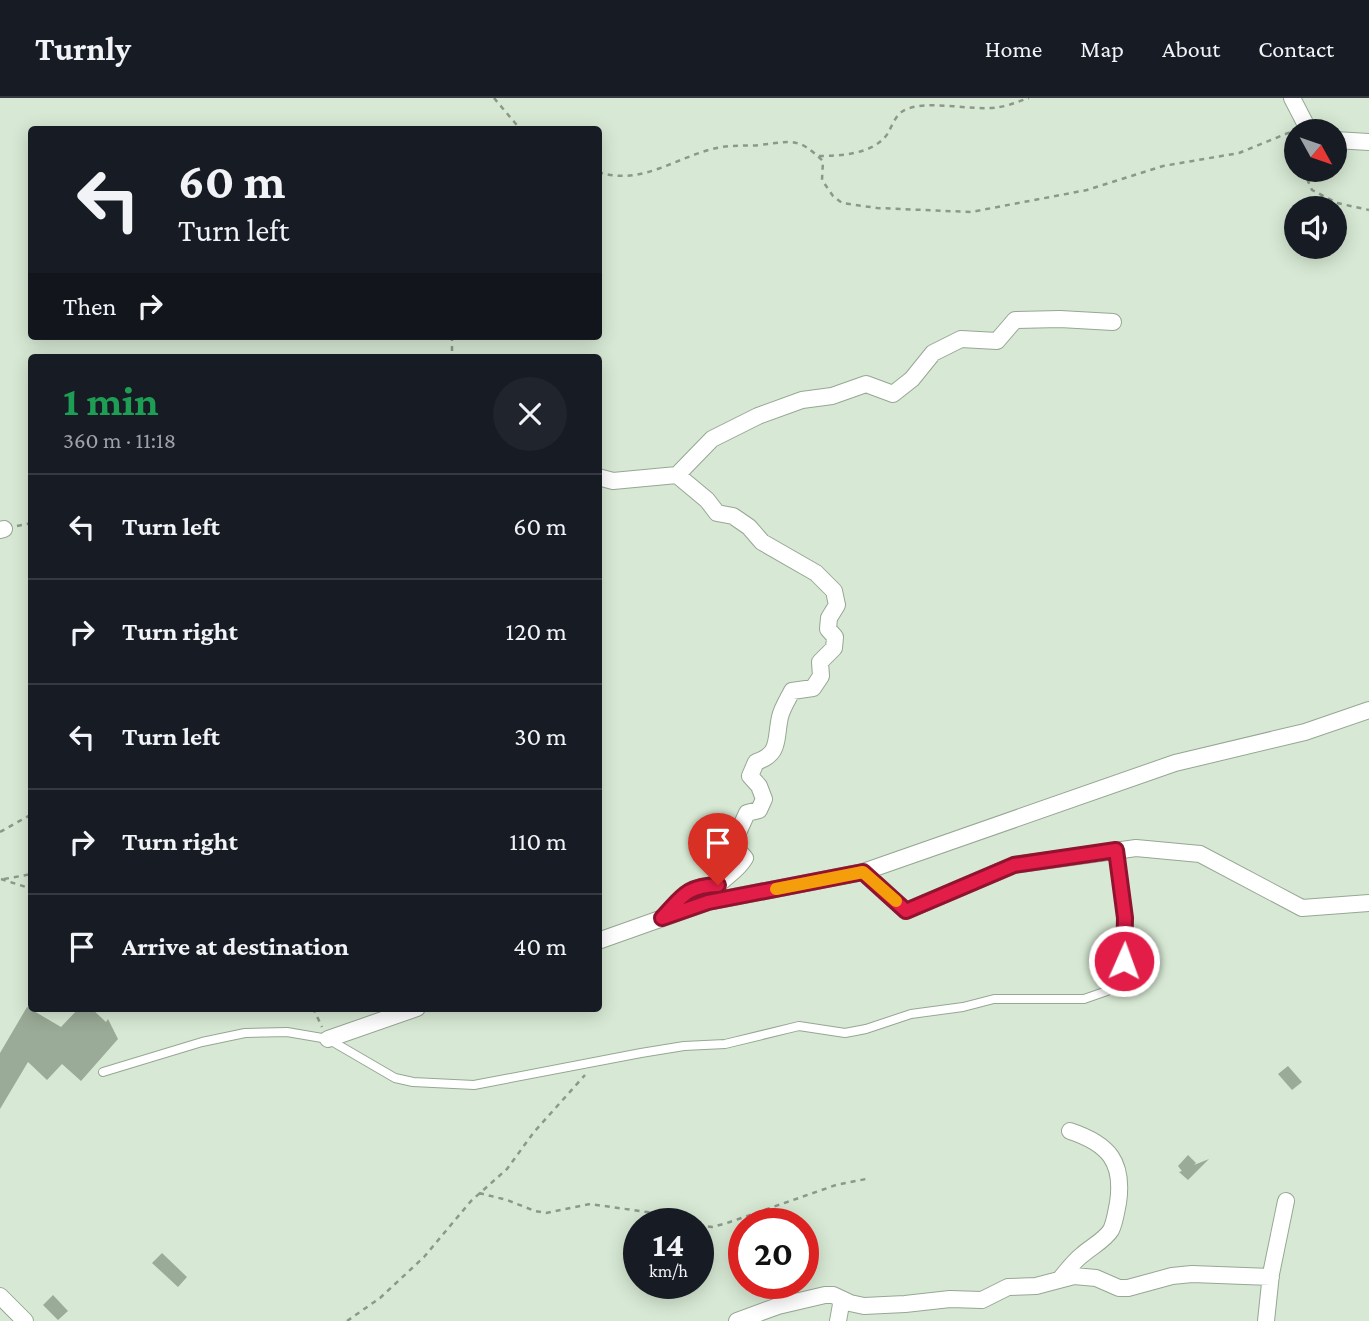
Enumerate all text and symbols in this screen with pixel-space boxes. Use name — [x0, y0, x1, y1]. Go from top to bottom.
text: Turnly — [35, 30, 131, 67]
text: Home — [985, 35, 1042, 62]
text: Map — [1080, 35, 1124, 62]
text: About — [1162, 35, 1220, 62]
text: Contact — [1258, 35, 1334, 62]
north arrow — [1284, 119, 1348, 182]
map controls — [1284, 119, 1347, 259]
icon: left — [63, 154, 154, 245]
text: 60 m — [178, 154, 285, 209]
button: sound — [1284, 196, 1347, 259]
text: Turn left — [178, 212, 289, 248]
icon: right — [131, 287, 169, 325]
text: Then — [63, 292, 117, 321]
text: 1 min — [63, 377, 159, 424]
button: close — [493, 377, 567, 451]
text: 360 m · 11:18 — [63, 427, 176, 453]
icon: left — [63, 508, 101, 546]
text: Turn left — [122, 512, 220, 541]
text: 60 m — [513, 512, 567, 541]
icon: right — [63, 613, 101, 651]
text: Turn right — [122, 617, 238, 646]
text: 120 m — [506, 617, 567, 646]
icon: left — [63, 718, 101, 756]
text: Turn left — [122, 722, 220, 751]
text: 30 m — [514, 722, 567, 751]
pin — [688, 813, 748, 885]
icon: right — [63, 823, 101, 861]
icon: arrive — [699, 824, 737, 862]
text: Turn right — [122, 827, 238, 856]
text: 110 m — [509, 827, 567, 856]
position arrow — [1087, 924, 1161, 998]
icon: arrive — [63, 928, 101, 966]
text: Arrive at destination — [122, 932, 349, 961]
text: 40 m — [513, 932, 567, 961]
speed limit sign: 20 — [728, 1208, 819, 1299]
text: 14 — [653, 1225, 684, 1264]
text: km/h — [649, 1261, 688, 1281]

